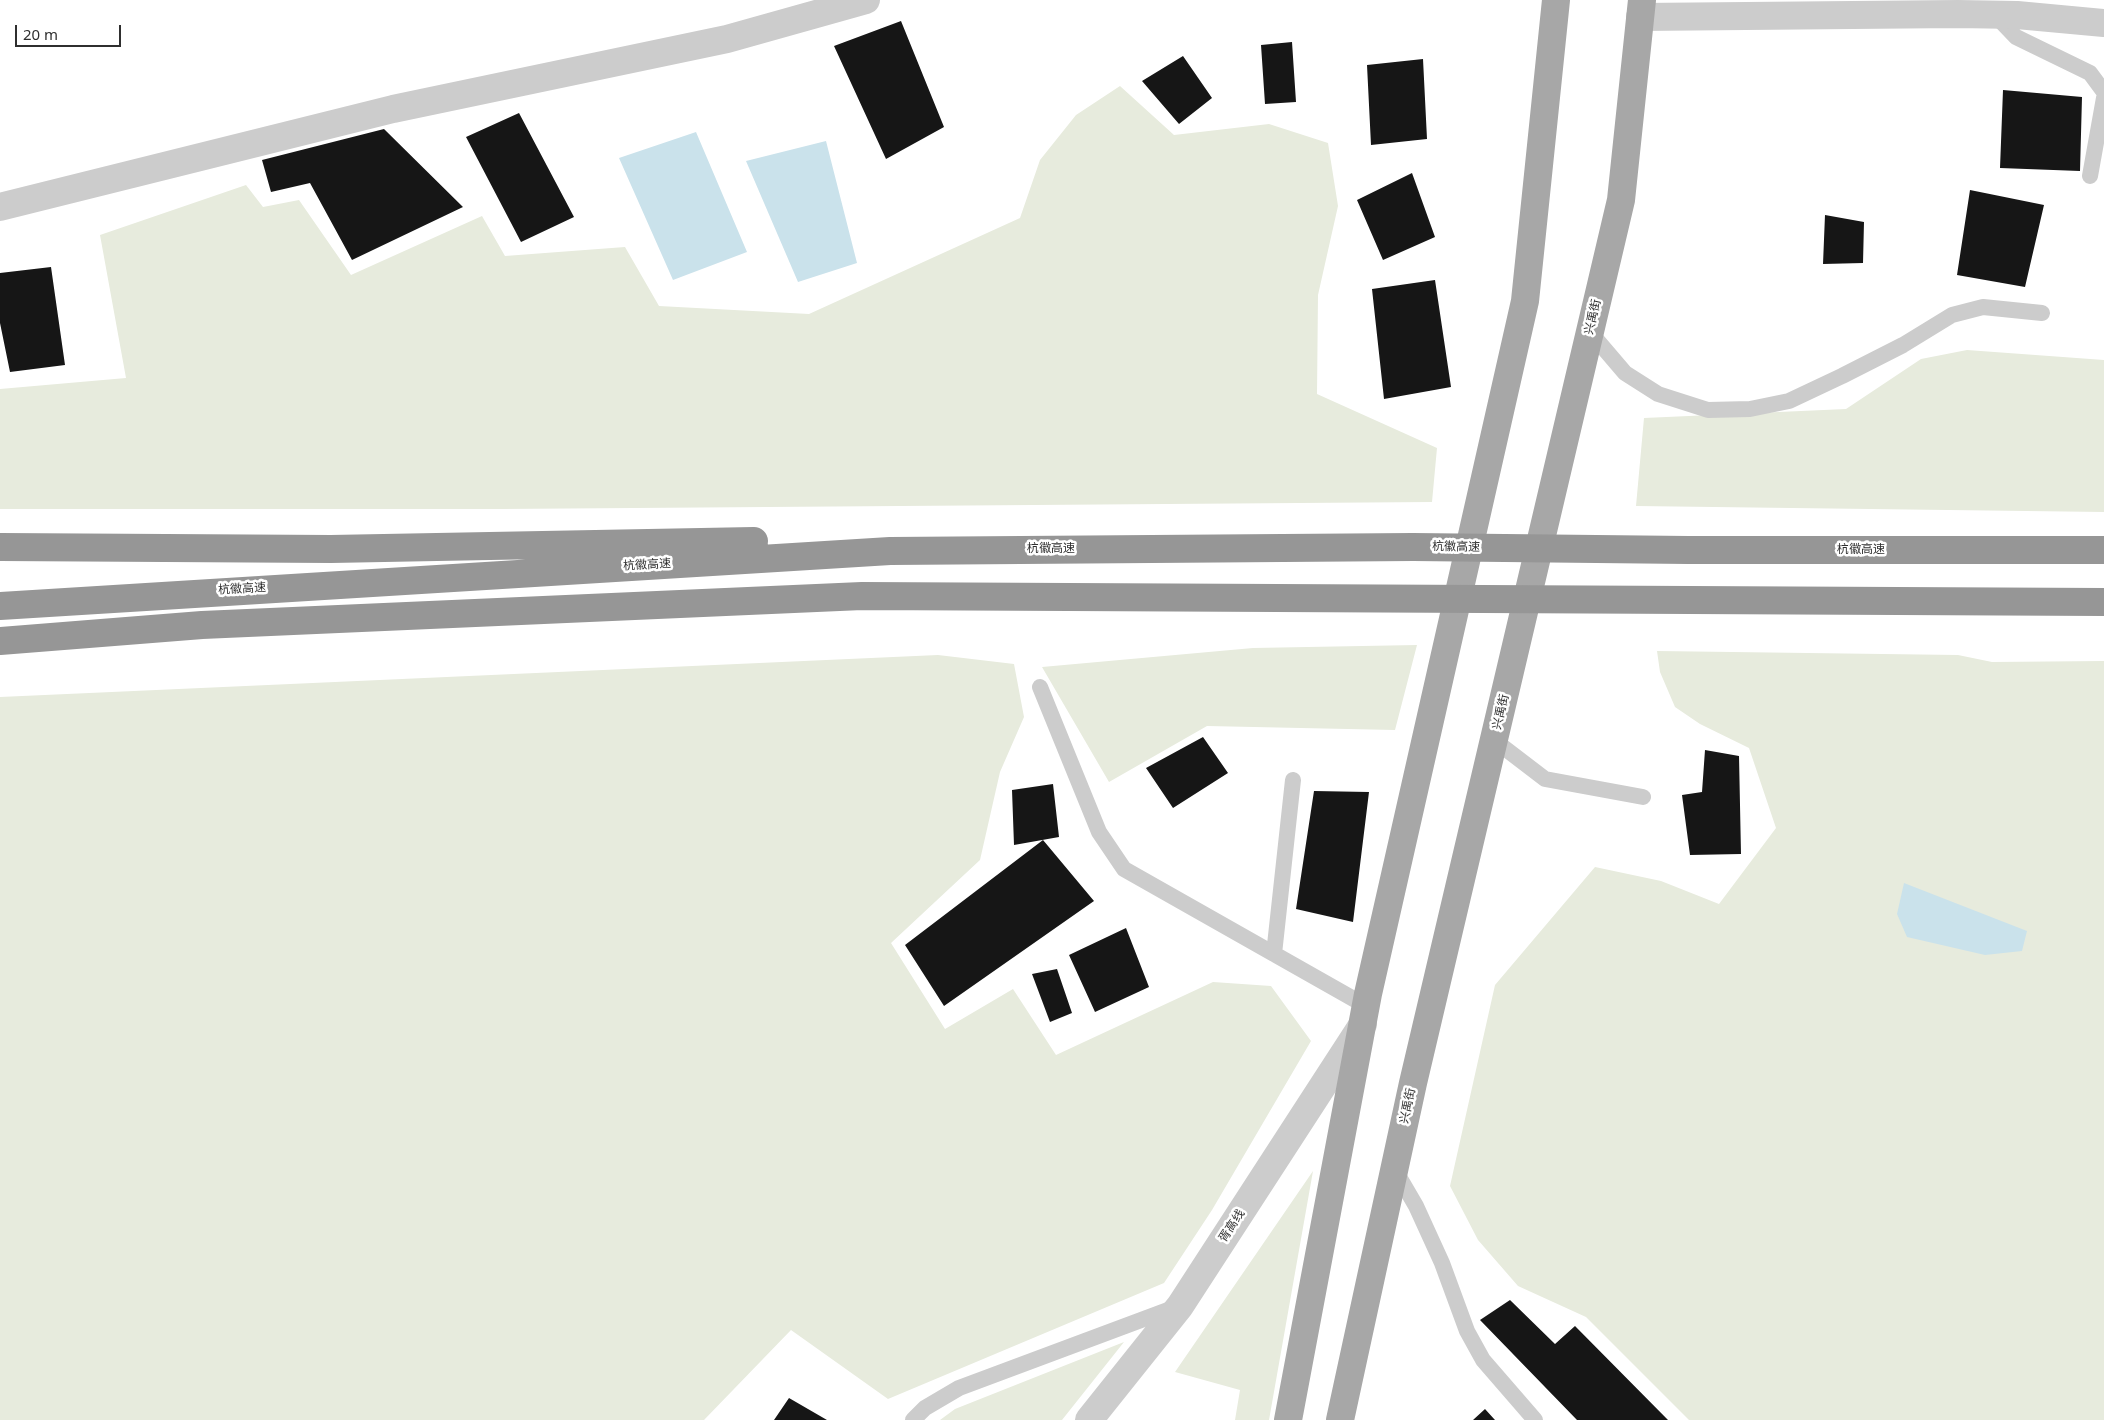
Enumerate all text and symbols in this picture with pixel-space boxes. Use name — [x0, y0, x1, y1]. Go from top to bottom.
scale bar — [18, 15, 124, 47]
text: 20 m — [23, 24, 58, 44]
street label: 兴禹街 — [1582, 298, 1604, 336]
street label: 杭徽高速 — [1432, 539, 1480, 555]
street label: 杭徽高速 — [1027, 542, 1075, 556]
street label: 杭徽高速 — [1837, 543, 1885, 557]
street label: 杭徽高速 — [623, 557, 671, 573]
street label: 杭徽高速 — [218, 581, 266, 597]
street label: 兴禹街 — [1490, 693, 1512, 731]
street label: 兴禹街 — [1397, 1087, 1419, 1125]
street label: 胥高线 — [1216, 1207, 1248, 1245]

